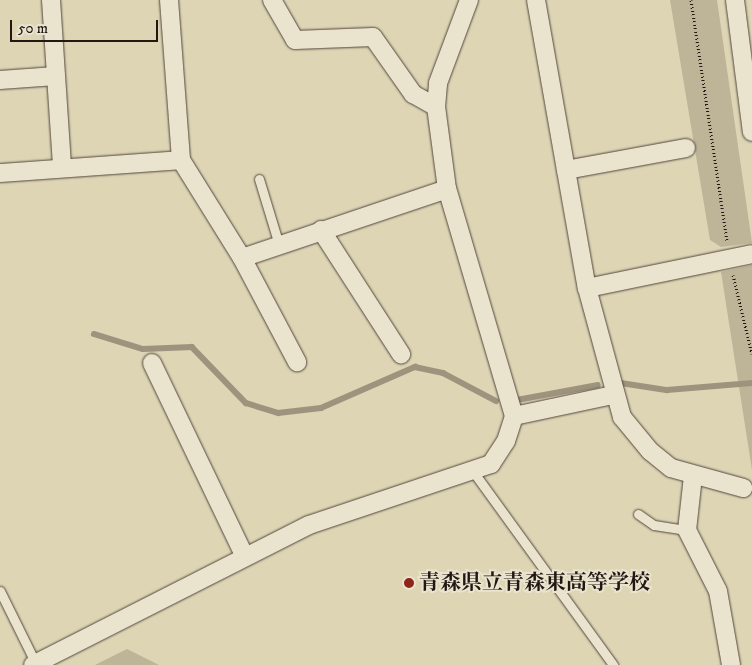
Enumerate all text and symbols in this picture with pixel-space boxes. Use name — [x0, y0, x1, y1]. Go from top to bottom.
scale bar — [12, 10, 160, 42]
text: 50 m — [18, 19, 48, 38]
place label: 青森県立青森東高等学校 — [419, 570, 650, 596]
marker: 青森県立青森東高等学校 — [403, 577, 415, 589]

